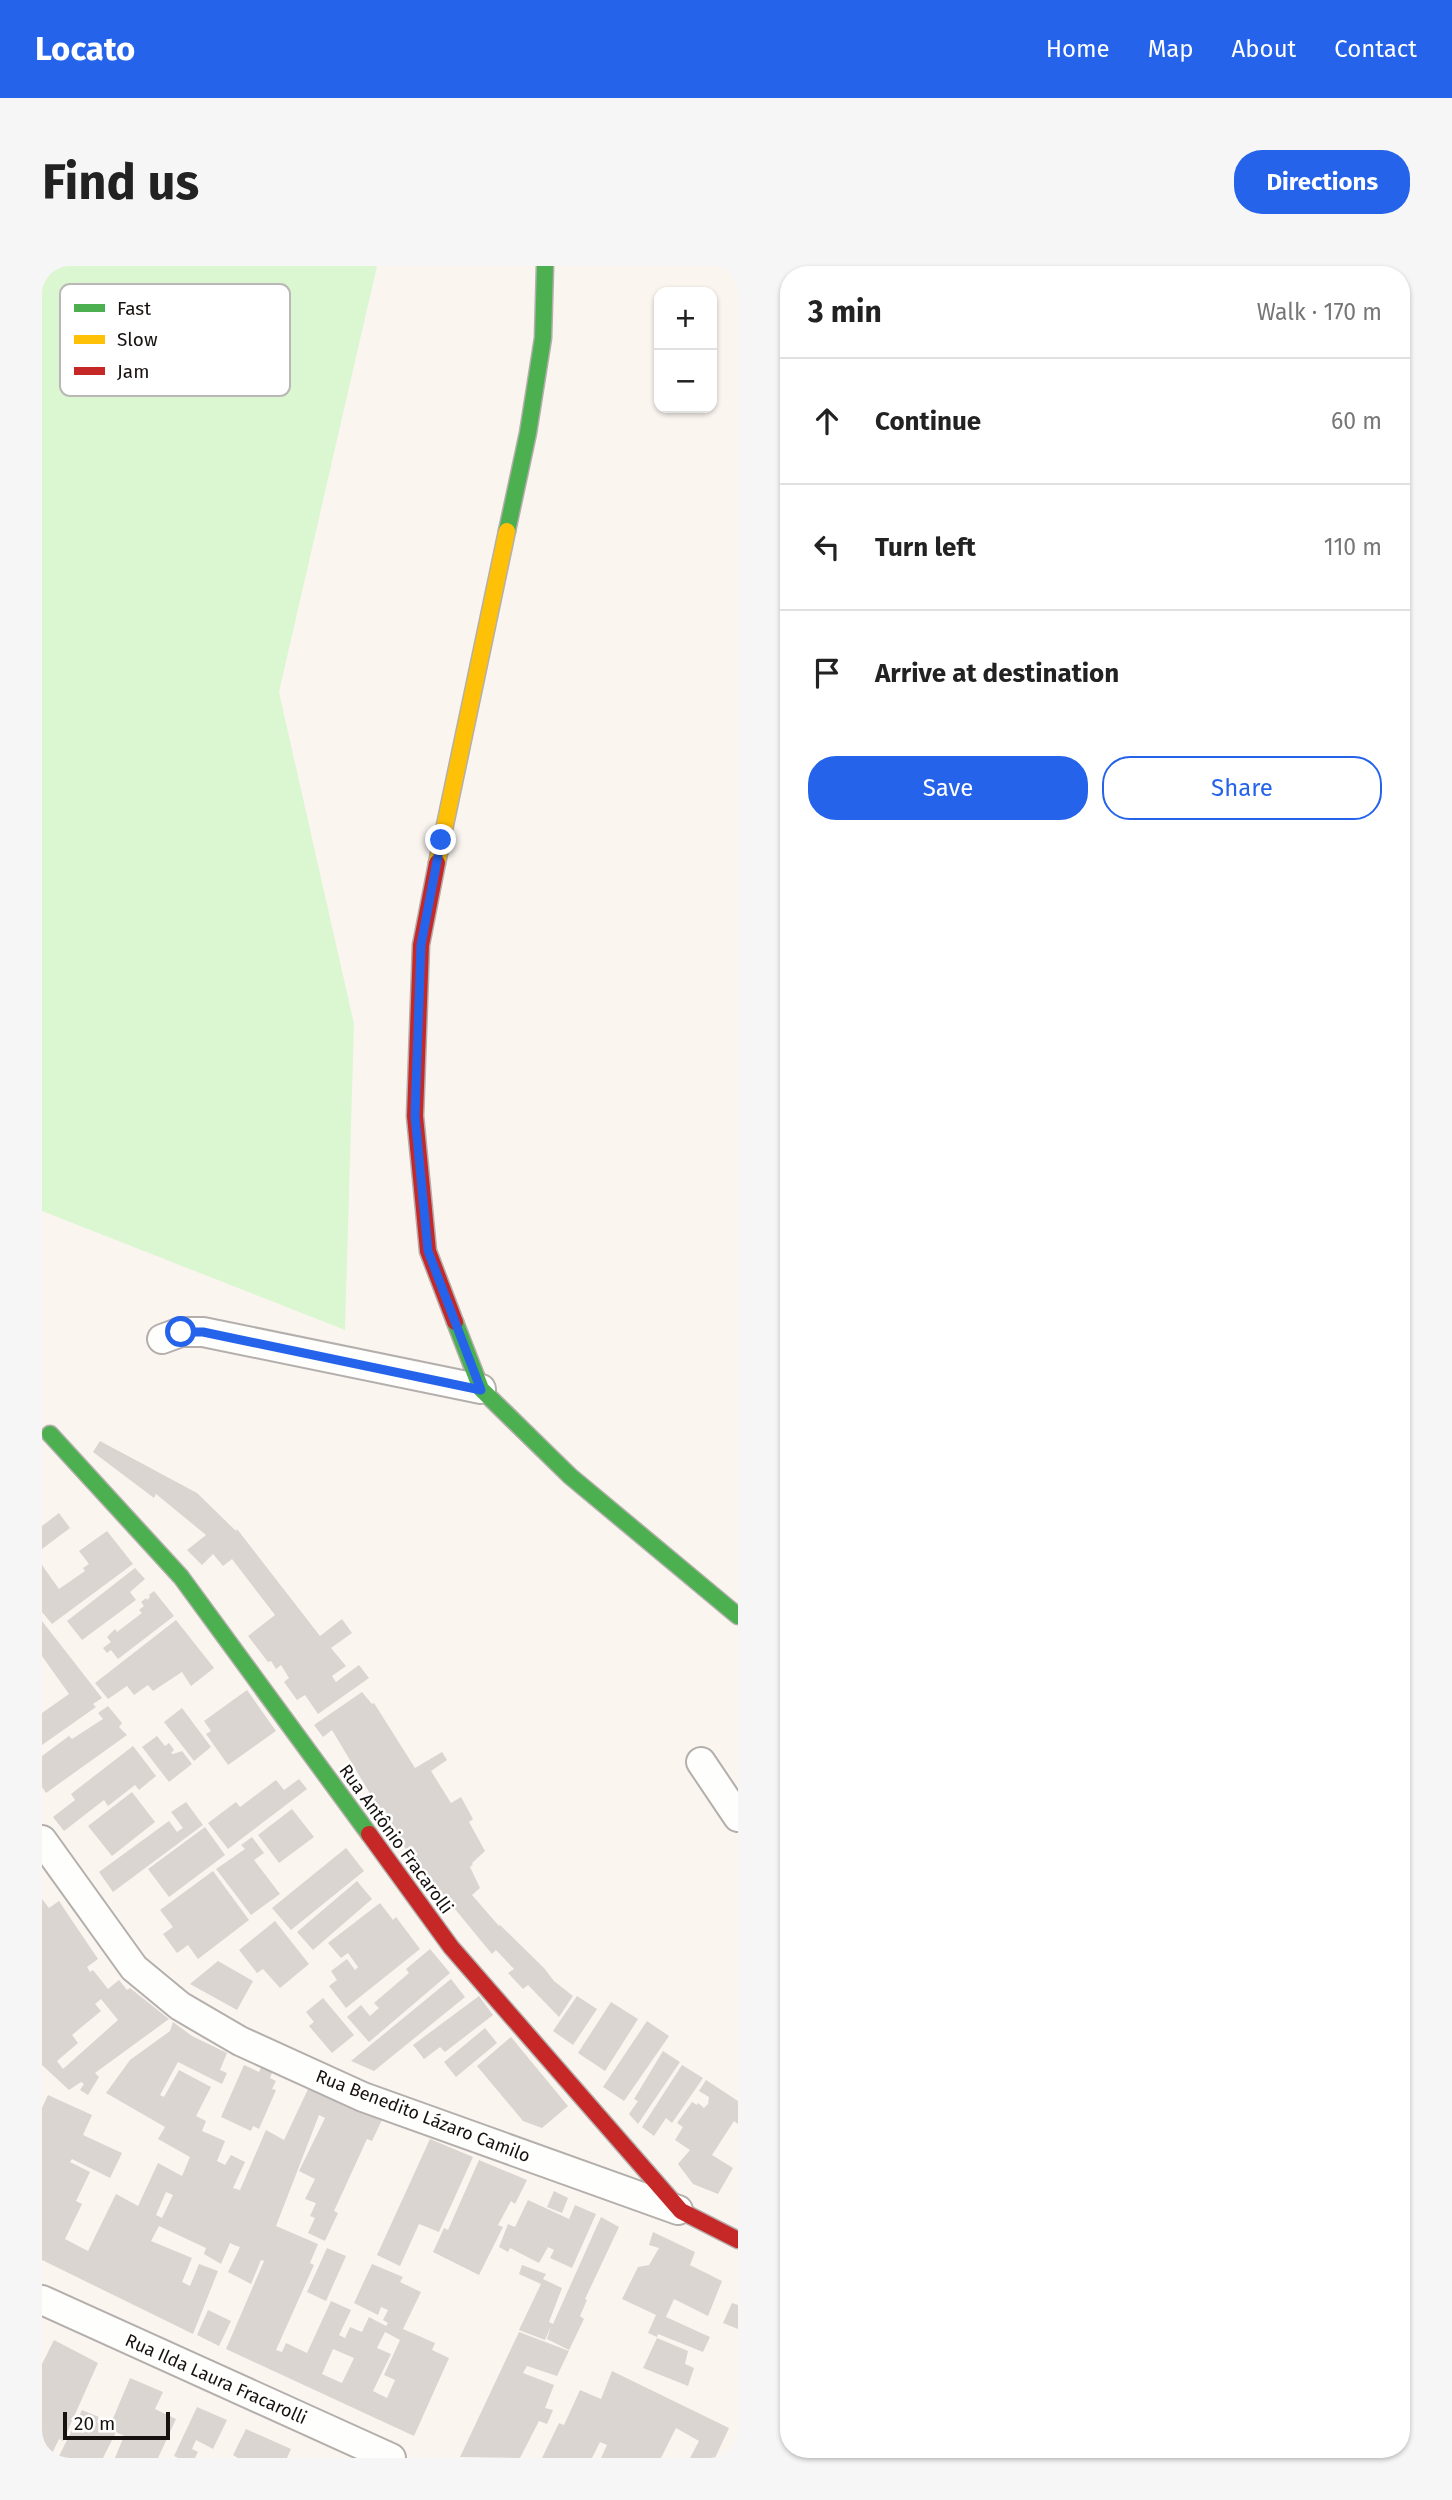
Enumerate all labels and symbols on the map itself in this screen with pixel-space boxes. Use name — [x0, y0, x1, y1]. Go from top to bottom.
legend — [60, 284, 290, 396]
text: Fast — [117, 297, 151, 320]
text: Slow — [117, 328, 158, 351]
text: Jam — [117, 360, 149, 383]
route end — [425, 824, 456, 855]
route start — [165, 1316, 196, 1347]
street label: Rua Antônio Fracarolli — [334, 1760, 458, 1918]
street label: Rua Benedito Lázaro Camilo — [313, 2065, 533, 2167]
street label: Rua Ilda Laura Fracarolli — [122, 2329, 310, 2429]
scale bar — [63, 2409, 170, 2441]

